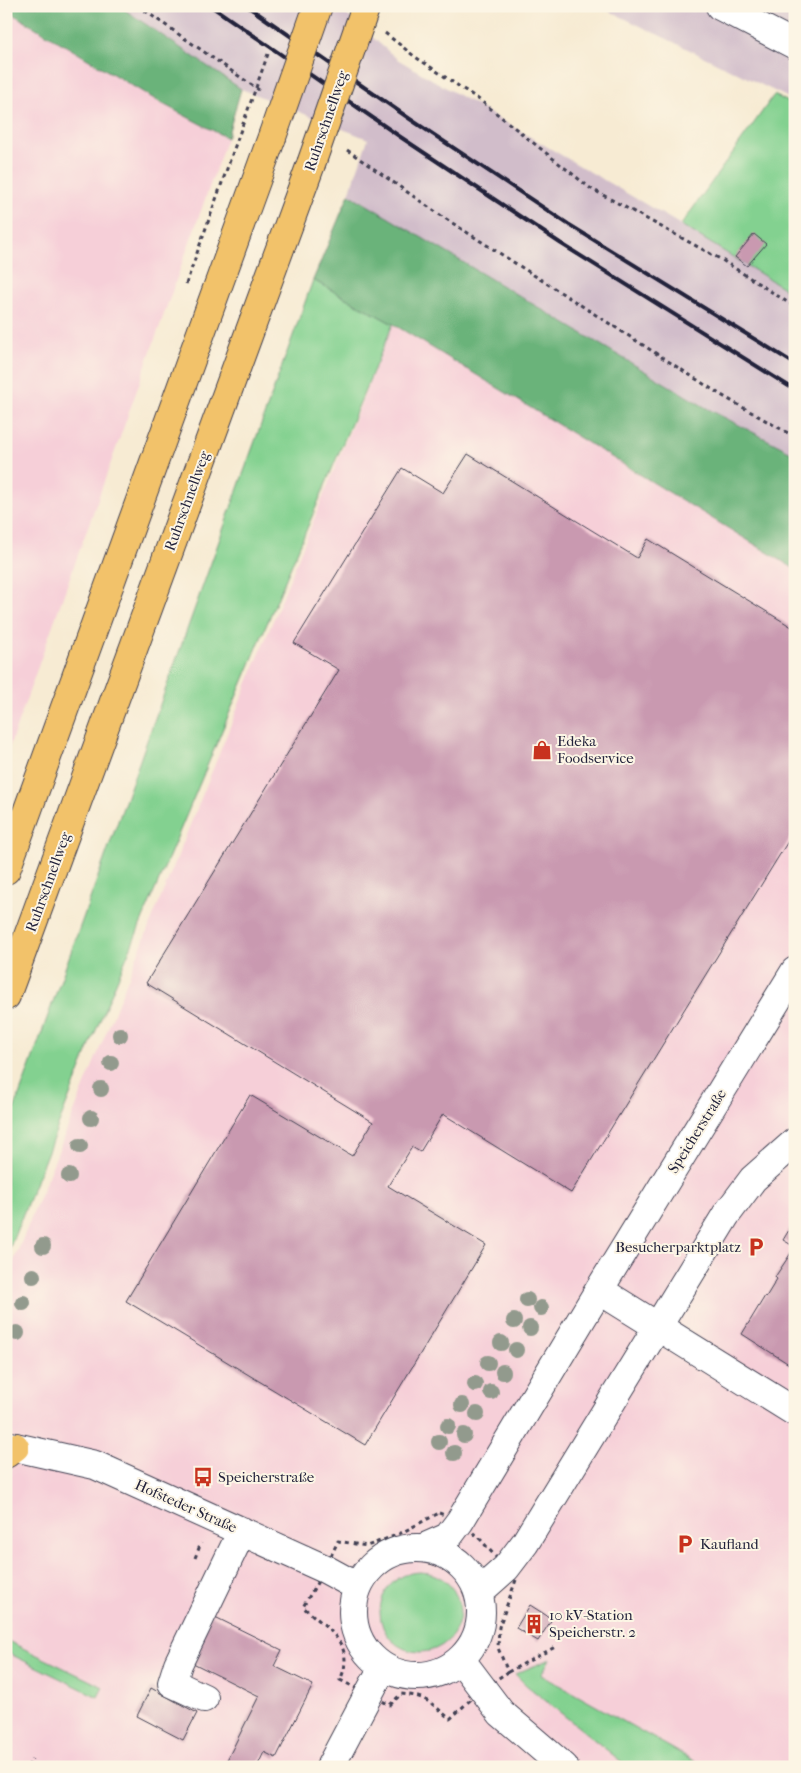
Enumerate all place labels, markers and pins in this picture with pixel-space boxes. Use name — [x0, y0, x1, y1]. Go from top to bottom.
place label: Edeka Foodservice — [557, 732, 634, 767]
shop icon: Edeka Foodservice — [531, 739, 553, 761]
parking icon: Besucherparktplatz — [745, 1236, 767, 1258]
place label: Besucherparktplatz — [615, 1238, 741, 1256]
bus stop icon: Speicherstraße — [192, 1466, 214, 1488]
place label: Speicherstraße — [218, 1468, 315, 1486]
parking icon: Kaufland — [674, 1533, 696, 1555]
place label: Kaufland — [700, 1535, 760, 1553]
place label: 10 kV-Station Speicherstr. 2 — [549, 1606, 636, 1641]
building icon: 10 kV-Station Speicherstr. 2 — [523, 1613, 545, 1635]

